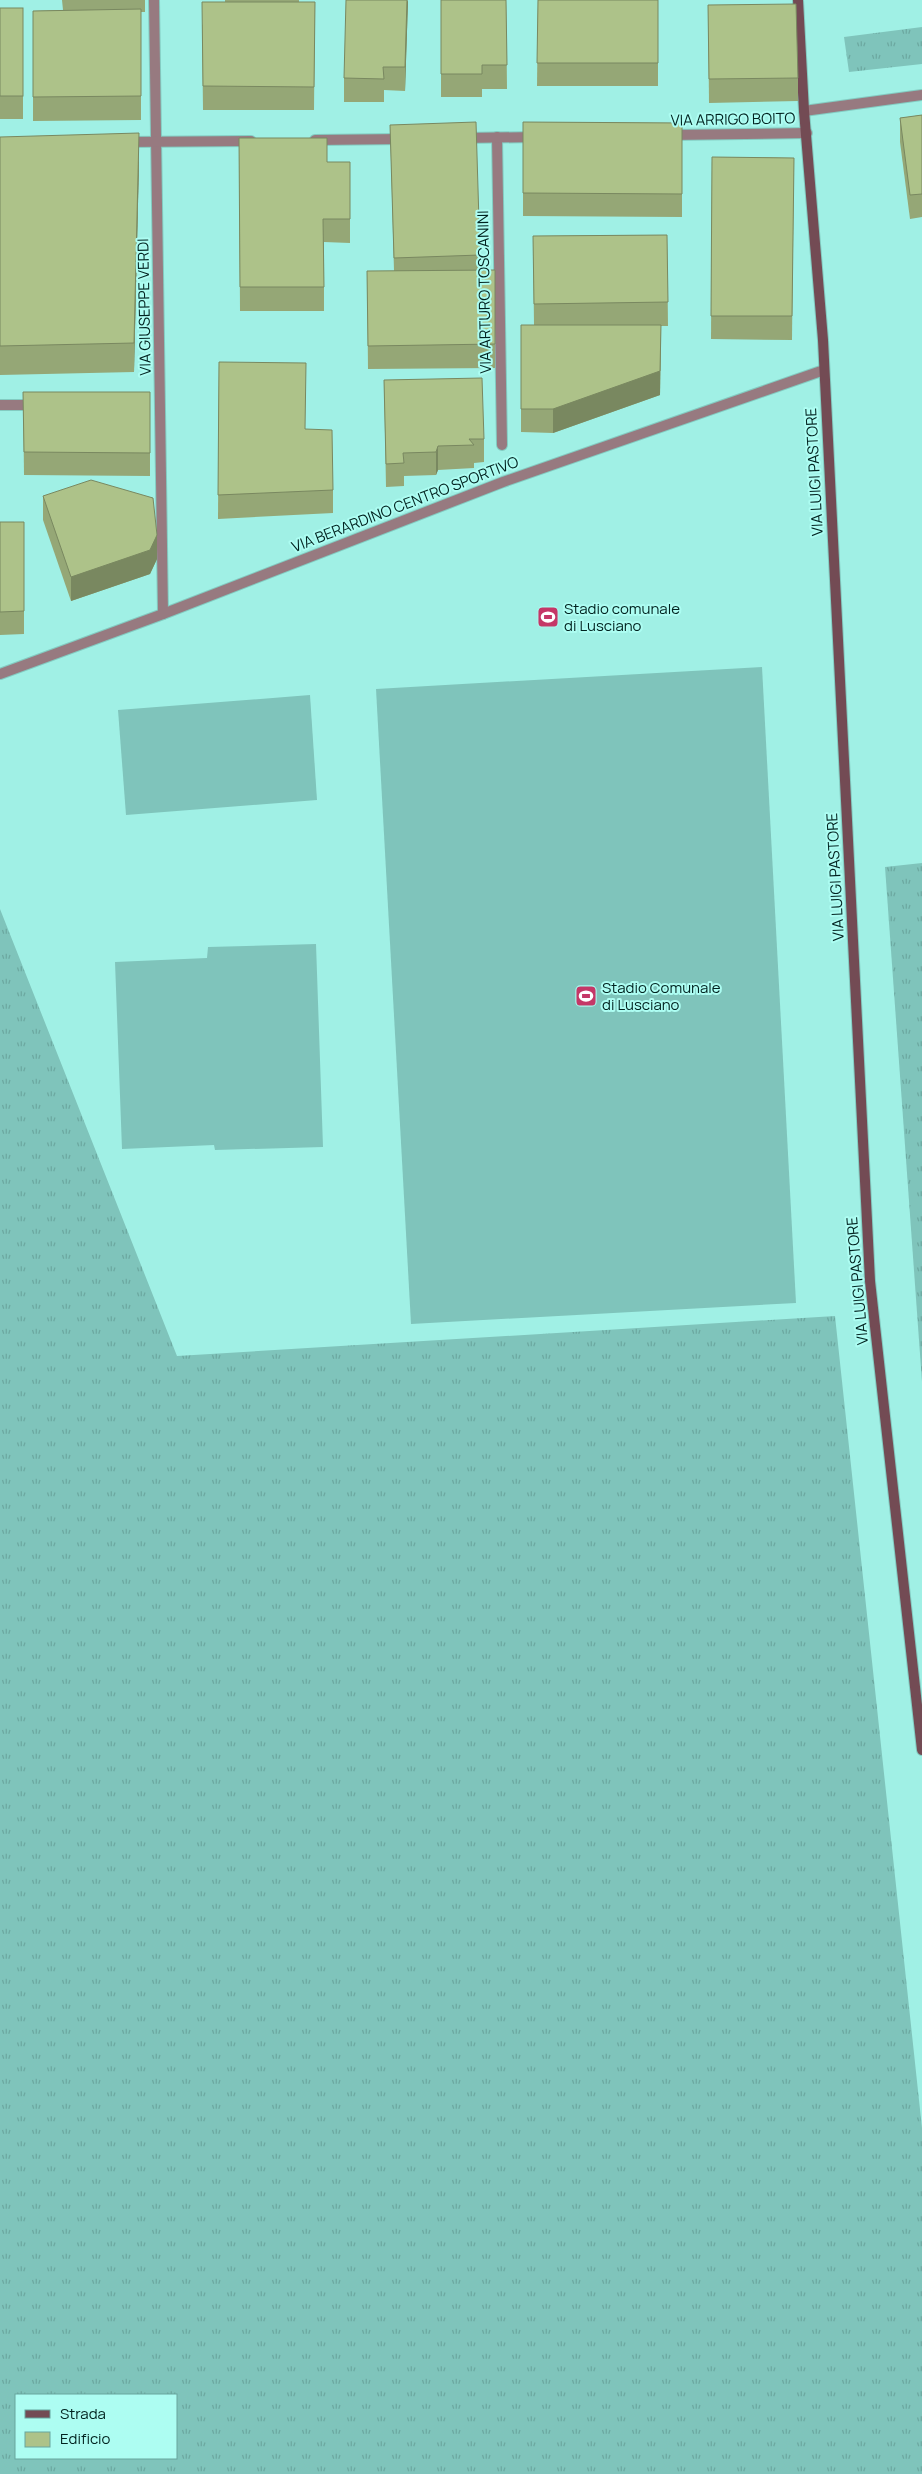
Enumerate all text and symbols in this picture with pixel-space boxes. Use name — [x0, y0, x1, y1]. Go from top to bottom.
street label: VIA ARRIGO BOITO — [670, 107, 796, 131]
street label: VIA ARTURO TOSCANINI — [472, 210, 496, 374]
street label: VIA GIUSEPPE VERDI — [132, 238, 156, 376]
street label: VIA LUIGI PASTORE — [800, 407, 828, 537]
street label: VIA BERARDINO CENTRO SPORTIVO — [289, 451, 522, 557]
place label: Stadio comunale di Lusciano — [564, 598, 680, 636]
sports icon: Stadio comunale di Lusciano — [536, 605, 560, 629]
street label: VIA LUIGI PASTORE — [821, 812, 849, 942]
place label: Stadio Comunale di Lusciano — [602, 977, 721, 1015]
sports icon: Stadio Comunale di Lusciano — [574, 984, 598, 1008]
street label: VIA LUIGI PASTORE — [841, 1216, 873, 1346]
legend — [15, 2394, 178, 2459]
text: Strada — [60, 2403, 106, 2424]
text: Edificio — [60, 2428, 111, 2449]

